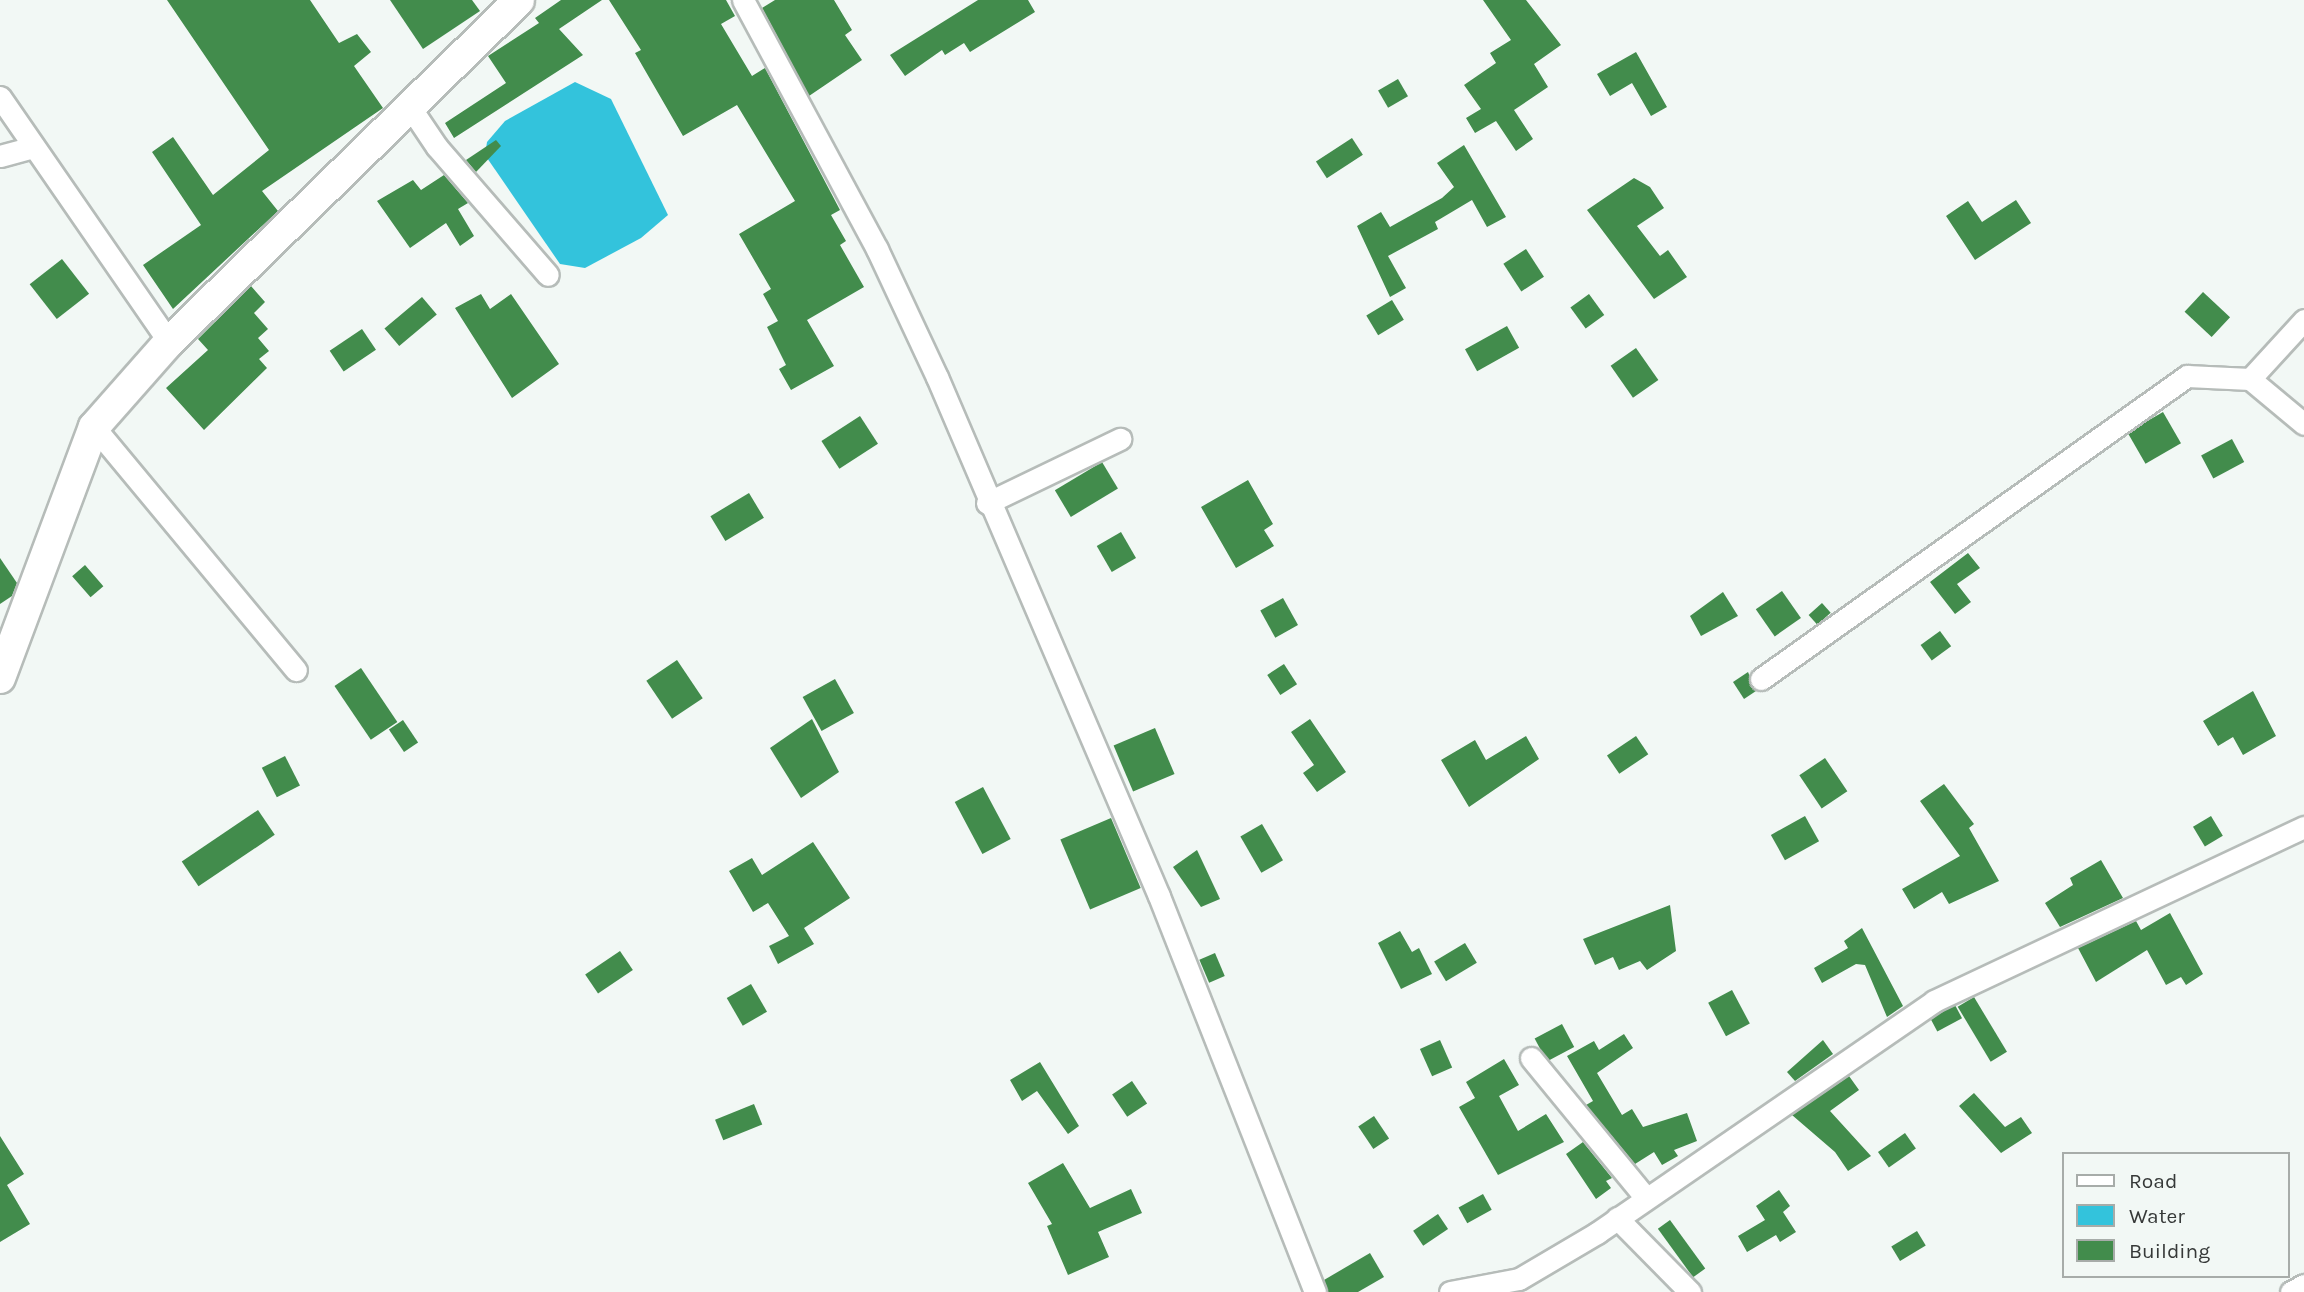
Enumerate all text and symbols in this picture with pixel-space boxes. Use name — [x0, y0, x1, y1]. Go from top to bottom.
legend — [2062, 1152, 2290, 1278]
text: Road — [2129, 1169, 2177, 1193]
text: Water — [2129, 1204, 2185, 1228]
text: Building — [2129, 1239, 2210, 1263]

